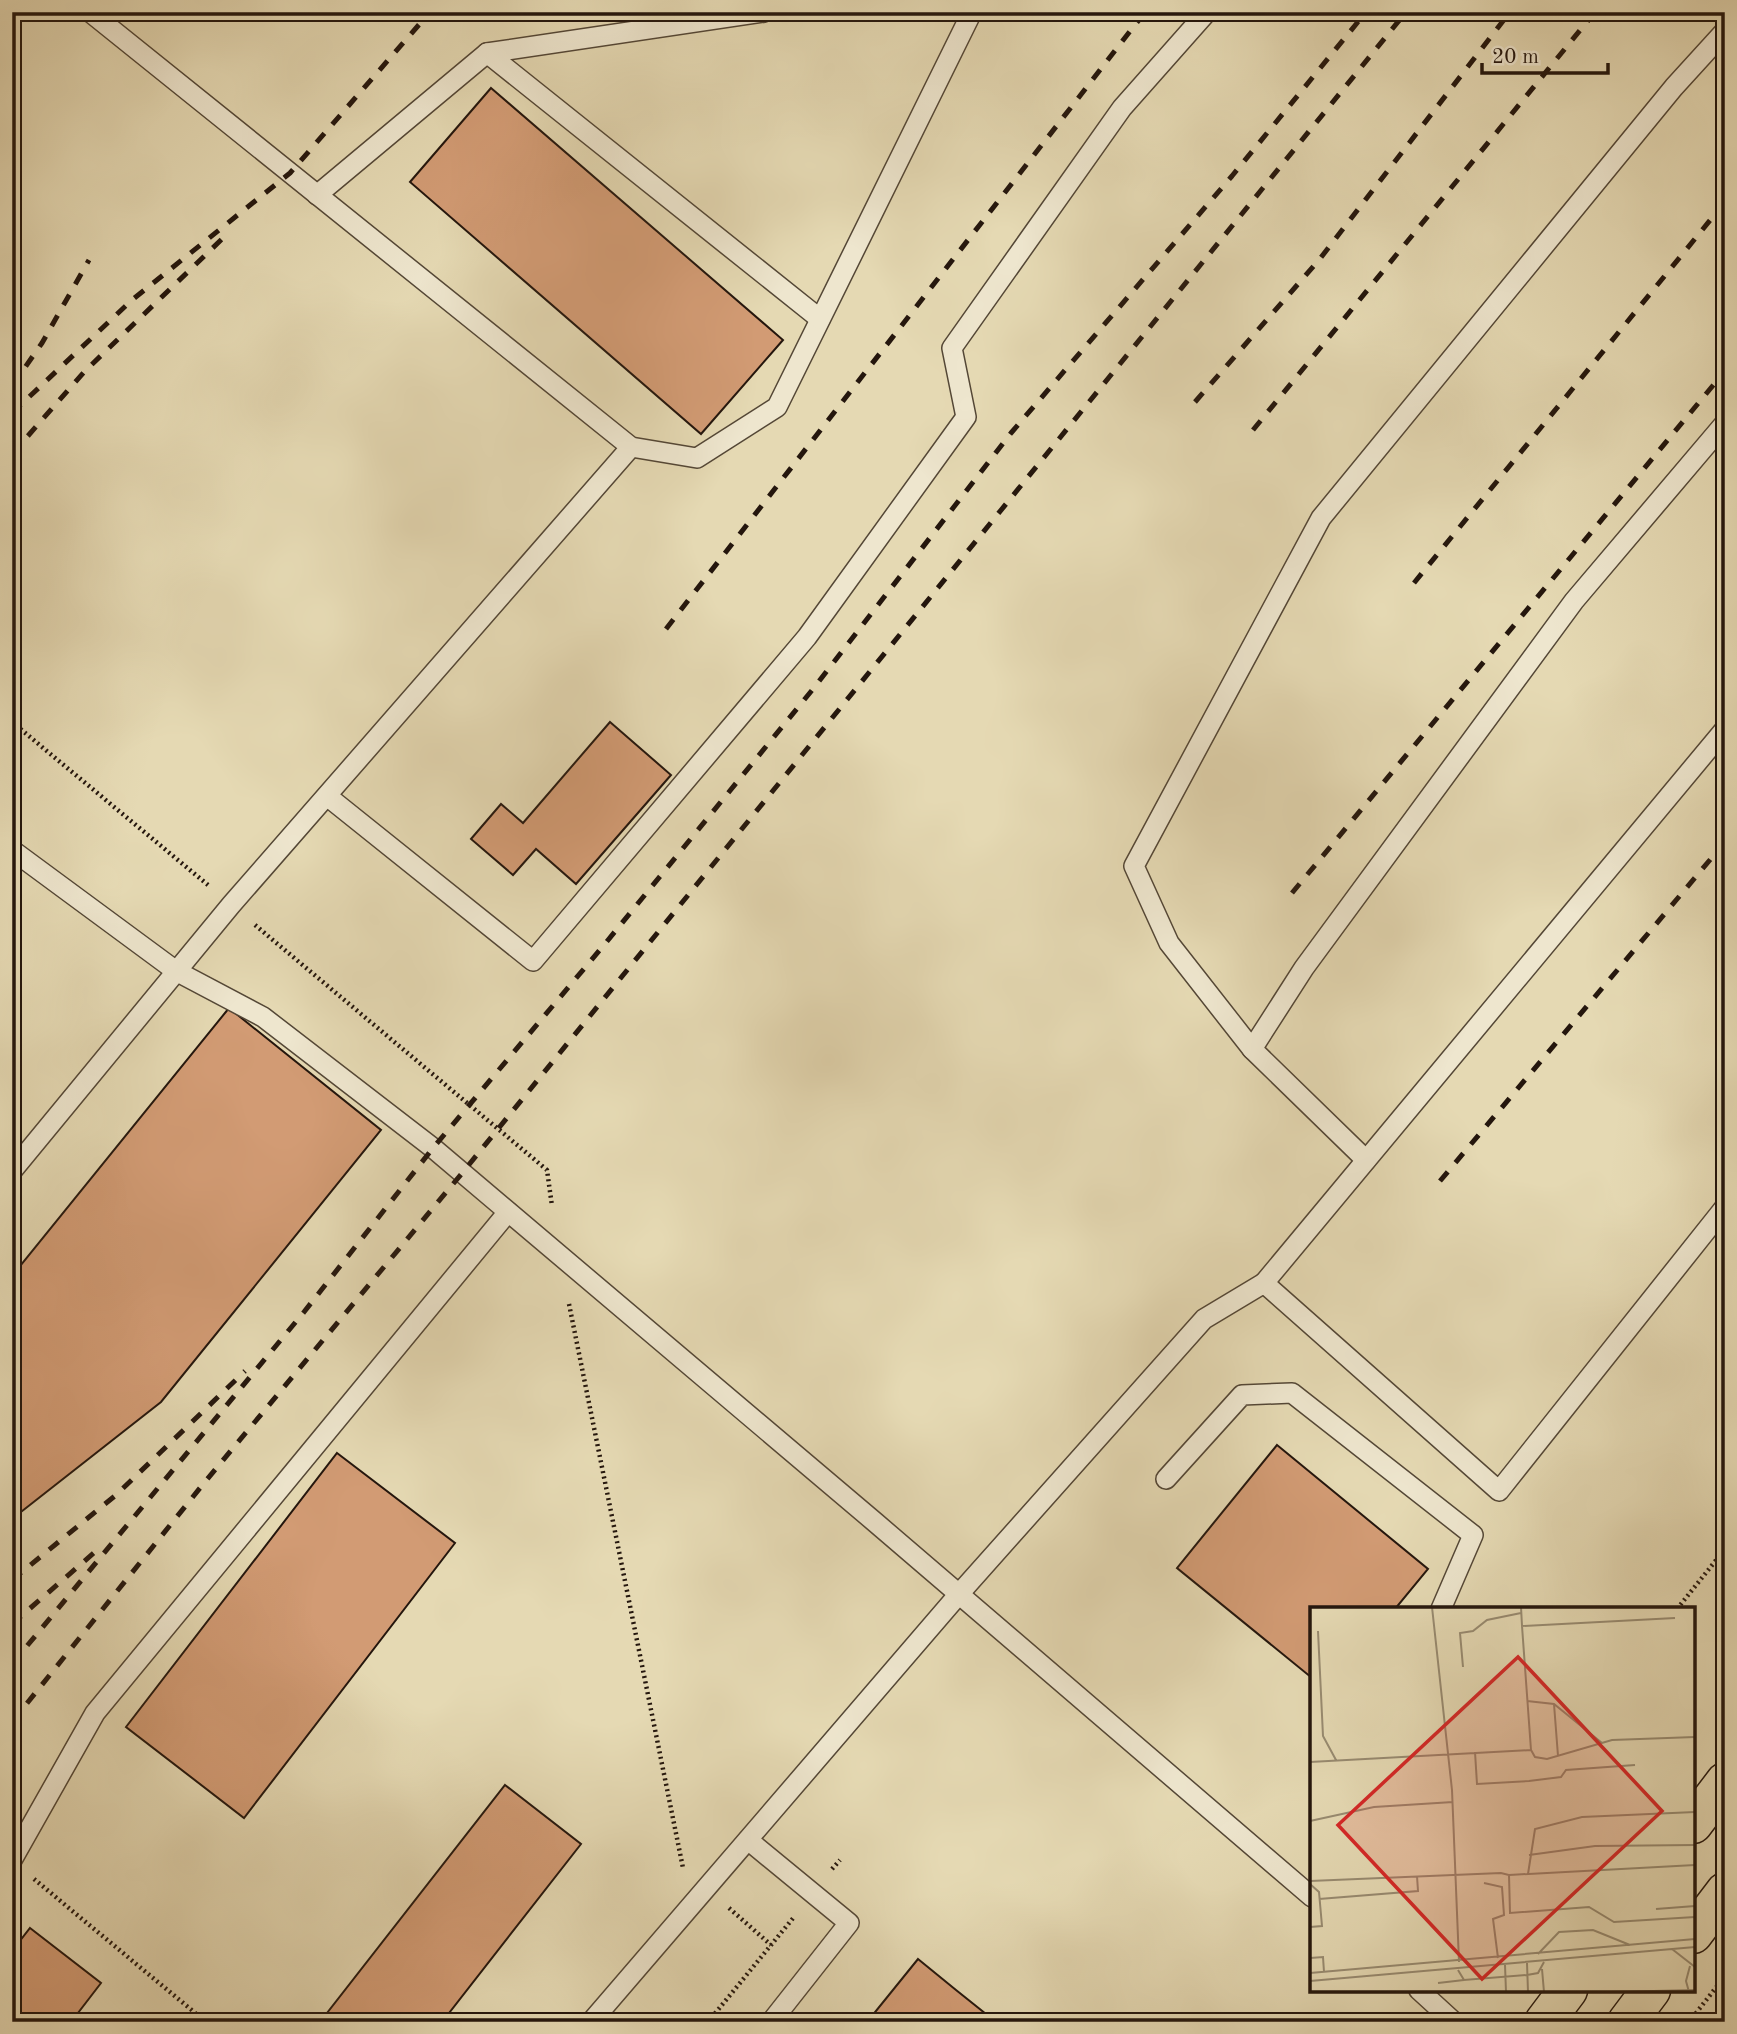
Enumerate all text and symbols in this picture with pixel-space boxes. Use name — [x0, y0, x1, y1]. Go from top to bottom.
scale bar — [1482, 32, 1608, 76]
text: 20 m — [1492, 47, 1539, 68]
inset map — [1310, 1607, 1695, 1992]

